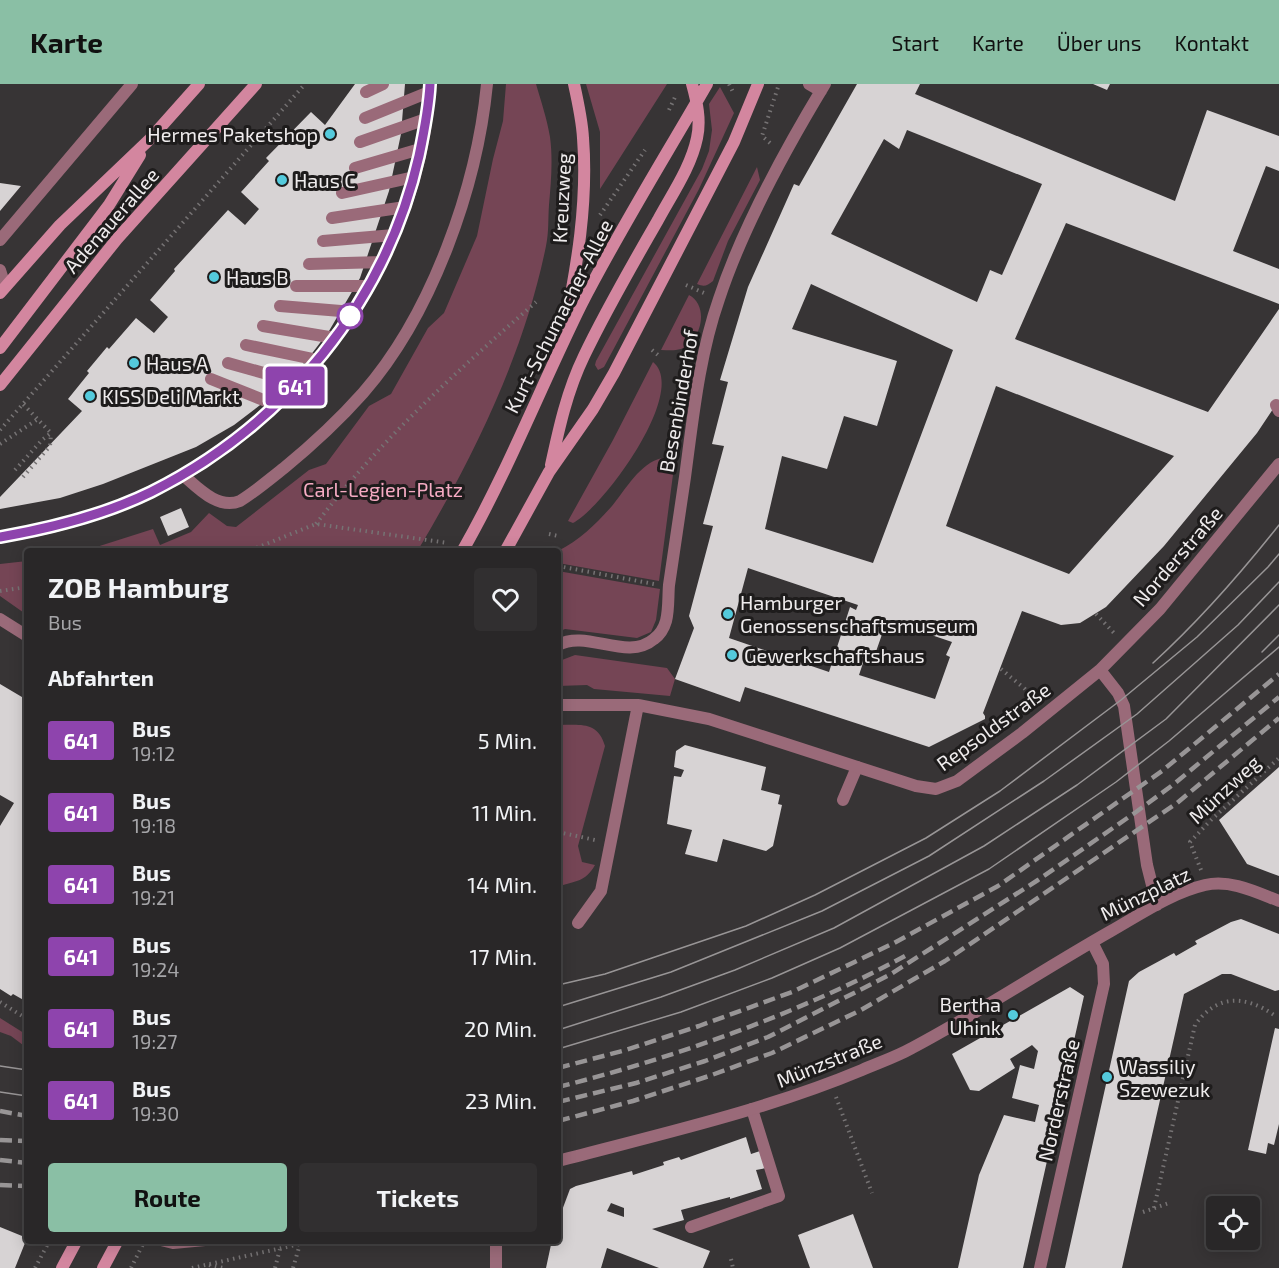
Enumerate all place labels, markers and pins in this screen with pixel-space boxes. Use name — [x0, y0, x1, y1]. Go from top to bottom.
place label: Hermes Paketshop — [147, 122, 318, 146]
marker: Hermes Paketshop — [323, 127, 337, 141]
place label: Haus C — [294, 168, 356, 192]
marker: Haus C — [275, 173, 289, 187]
place label: Haus B — [226, 265, 289, 289]
marker: Haus B — [207, 270, 221, 284]
unlabelled marker — [337, 303, 363, 329]
place label: Haus A — [146, 351, 209, 375]
marker: Haus A — [127, 356, 141, 370]
place label: KISS Deli Markt — [102, 384, 240, 408]
marker: KISS Deli Markt — [83, 389, 97, 403]
place label: Hamburger Genossenschaftsmuseum — [740, 590, 976, 637]
marker: Hamburger Genossenschaftsmuseum — [721, 607, 735, 621]
place label: Gewerkschaftshaus — [744, 643, 925, 667]
marker: Gewerkschaftshaus — [725, 648, 739, 662]
place label: Bertha Uhink — [940, 992, 1001, 1039]
marker: Bertha Uhink — [1006, 1008, 1020, 1022]
place label: Wassiliy Szewezuk — [1119, 1054, 1210, 1101]
marker: Wassiliy Szewezuk — [1100, 1070, 1114, 1084]

